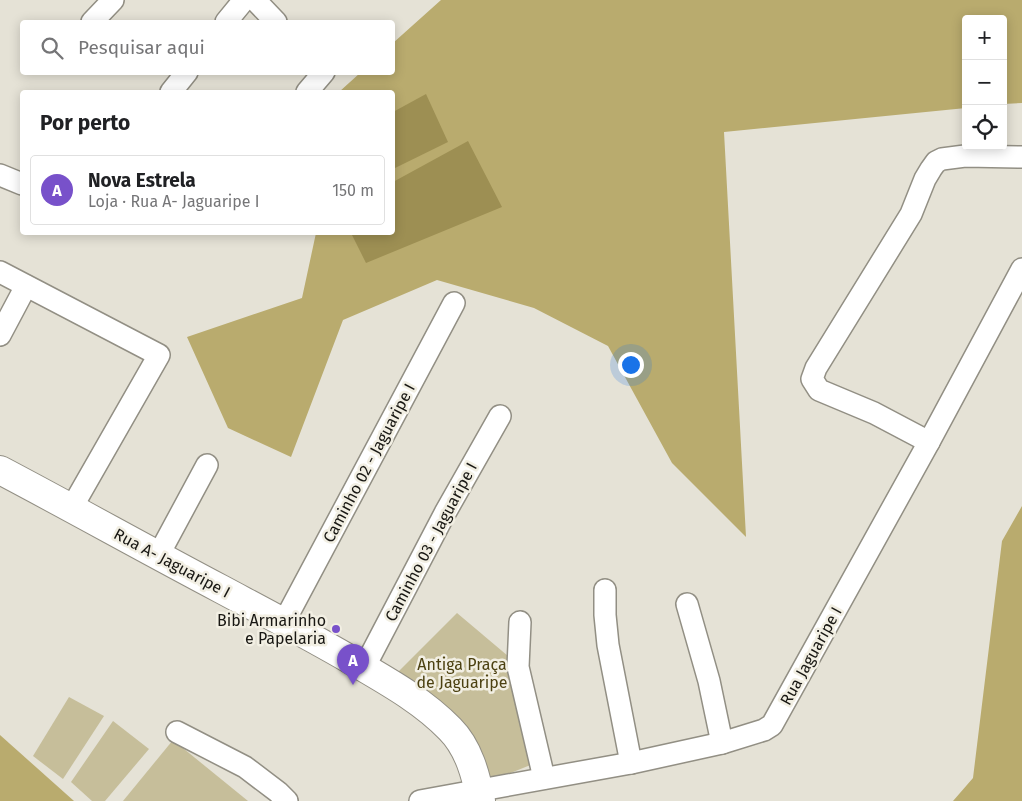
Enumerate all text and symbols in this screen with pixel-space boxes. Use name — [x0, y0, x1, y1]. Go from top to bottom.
map controls — [962, 15, 1007, 150]
button: + — [962, 15, 1007, 60]
search box — [20, 20, 395, 75]
icon: search — [38, 34, 66, 62]
text: Pesquisar aqui — [78, 36, 205, 59]
button: − — [962, 60, 1007, 105]
button: locate — [962, 105, 1007, 150]
text: Por perto — [40, 110, 130, 136]
text: Nova Estrela — [88, 169, 196, 192]
text: A — [52, 181, 62, 200]
text: 150 m — [332, 181, 374, 200]
text: Loja · Rua A- Jaguaripe I — [88, 192, 260, 211]
your location — [618, 352, 644, 378]
street label: Caminho 02 - Jaguaripe I — [319, 380, 419, 546]
street label: Caminho 03 - Jaguaripe I — [381, 459, 481, 625]
street label: Rua A- Jaguaripe I — [111, 524, 233, 602]
street label: Rua Jaguaripe I — [776, 604, 846, 708]
place label: Bibi Armarinho e Papelaria — [217, 611, 326, 648]
marker: Bibi Armarinho e Papelaria — [330, 623, 342, 635]
pin: A — [337, 644, 369, 685]
park label: Antiga Praça de Jaguaripe — [416, 655, 508, 692]

